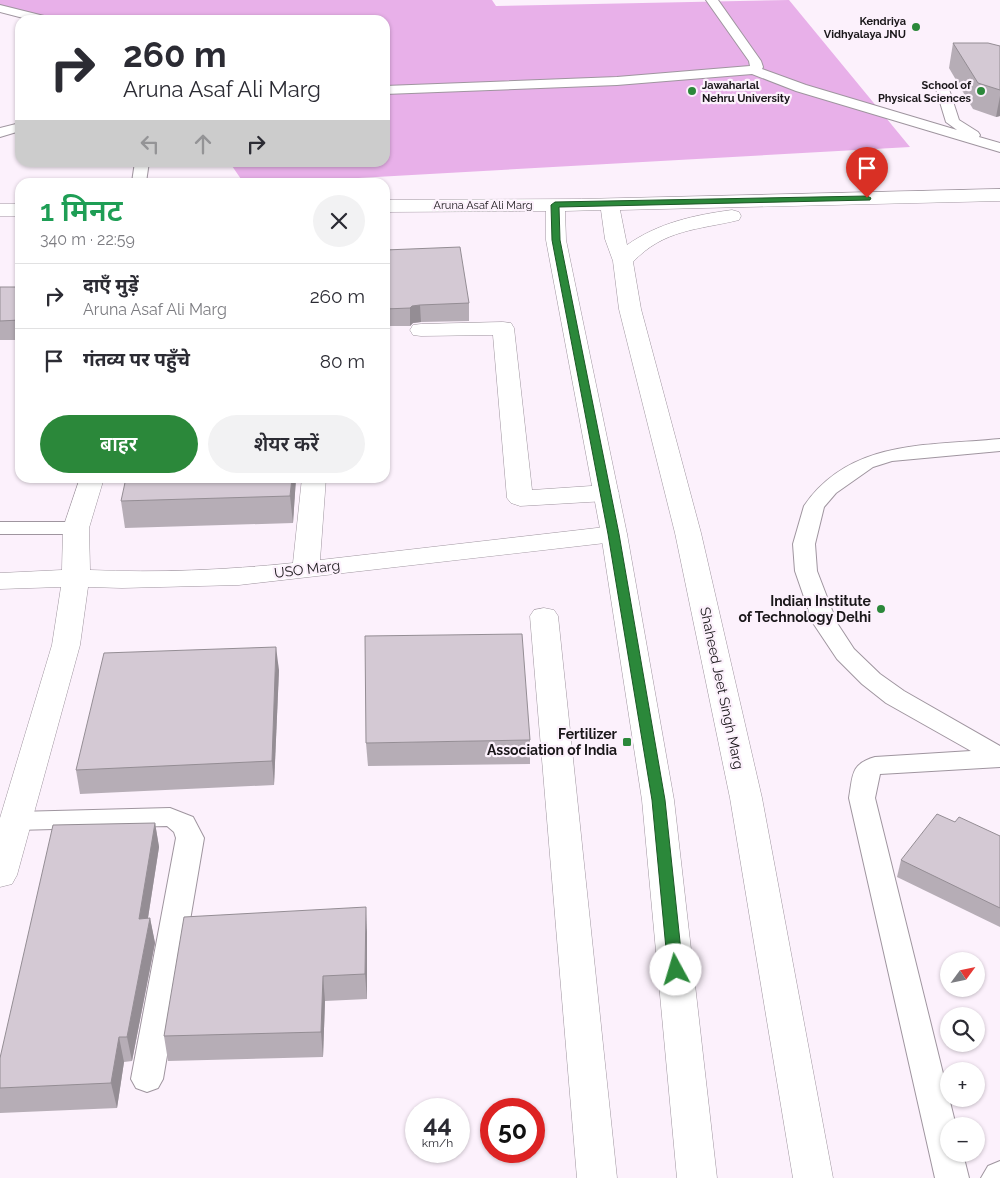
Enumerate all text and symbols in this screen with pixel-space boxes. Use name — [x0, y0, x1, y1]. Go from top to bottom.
place label: Kendriya Vidhyalaya JNU — [824, 15, 906, 41]
marker: Kendriya Vidhyalaya JNU — [910, 21, 922, 33]
text: 260 m — [123, 34, 226, 75]
icon: right — [40, 35, 105, 100]
text: Aruna Asaf Ali Marg — [123, 76, 321, 102]
place label: Jawaharlal Nehru University — [702, 79, 790, 105]
place label: School of Physical Sciences — [878, 79, 972, 105]
marker: Jawaharlal Nehru University — [686, 85, 698, 97]
marker: School of Physical Sciences — [975, 85, 987, 97]
icon: left — [136, 130, 164, 158]
icon: ahead — [189, 130, 217, 158]
icon: right — [242, 130, 270, 158]
pin — [846, 147, 888, 198]
icon: arrive — [853, 154, 881, 182]
text: 1 मिनट — [40, 193, 122, 228]
button: close — [313, 195, 365, 247]
street label: Aruna Asaf Ali Marg — [434, 199, 532, 212]
text: 340 m · 22:59 — [40, 230, 135, 249]
text: दाएँ मुड़ें — [83, 274, 139, 296]
icon: right — [40, 282, 68, 310]
text: 260 m — [310, 285, 365, 307]
text: Aruna Asaf Ali Marg — [83, 300, 227, 319]
icon: arrive — [40, 347, 68, 375]
text: गंतव्य पर पहुँचे — [83, 348, 190, 370]
text: 80 m — [320, 350, 365, 372]
button: बाहर — [40, 415, 198, 473]
button: शेयर करें — [208, 415, 365, 473]
street label: USO Marg — [273, 557, 341, 581]
place label: Indian Institute of Technology Delhi — [738, 593, 872, 625]
marker: Indian Institute of Technology Delhi — [875, 603, 887, 615]
street label: Shaheed Jeet Singh Marg — [697, 605, 747, 771]
place label: Fertilizer Association of India — [487, 726, 618, 758]
marker: Fertilizer Association of India — [621, 736, 633, 748]
position arrow — [649, 943, 701, 995]
north arrow — [940, 952, 985, 998]
map controls — [940, 952, 985, 1162]
button: search — [940, 1007, 985, 1052]
button: + — [940, 1062, 985, 1107]
speed limit sign: 50 — [480, 1098, 545, 1163]
text: 44 — [423, 1109, 452, 1139]
button: − — [940, 1117, 985, 1162]
text: km/h — [422, 1136, 453, 1150]

